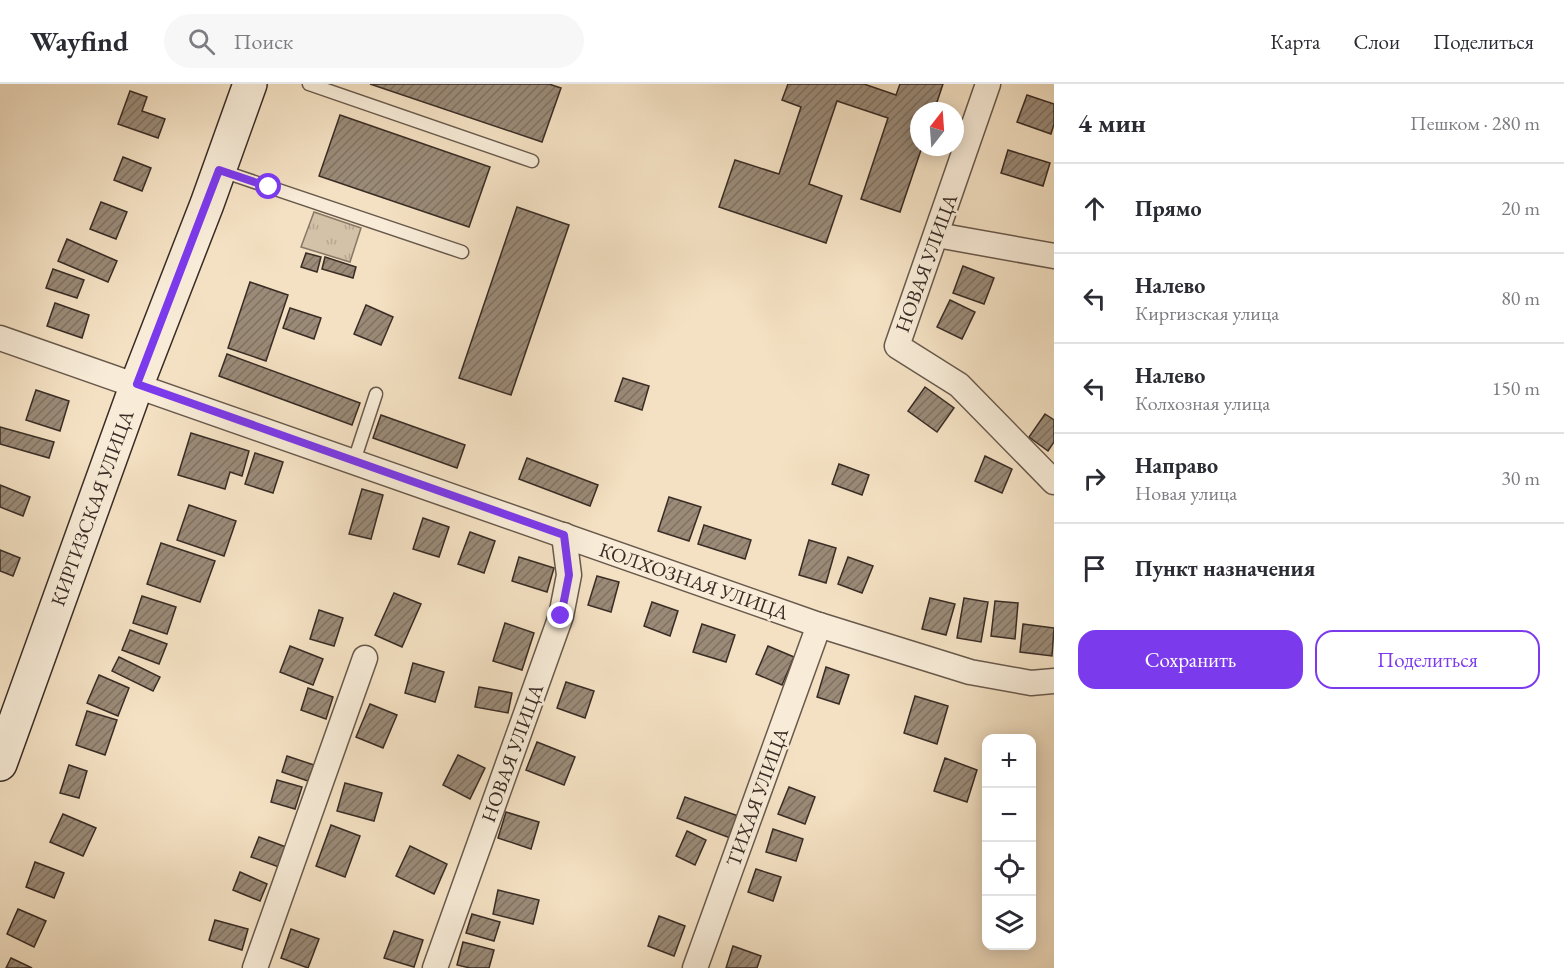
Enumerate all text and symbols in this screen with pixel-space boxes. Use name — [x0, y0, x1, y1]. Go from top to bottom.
search box — [164, 14, 584, 68]
text: Wayfind — [30, 23, 128, 59]
icon: search — [185, 25, 218, 58]
text: Поиск — [233, 27, 293, 56]
text: Карта — [1270, 28, 1320, 55]
text: Слои — [1353, 28, 1400, 55]
text: Поделиться — [1433, 28, 1534, 55]
north arrow — [910, 102, 964, 156]
text: 4 мин — [1078, 106, 1146, 140]
text: Пешком · 280 m — [1410, 110, 1540, 136]
route start — [255, 173, 281, 199]
street label: НОВАЯ УЛИЦА — [889, 190, 963, 336]
icon: ahead — [1078, 192, 1111, 225]
text: Прямо — [1135, 194, 1202, 223]
text: 20 m — [1501, 195, 1540, 221]
text: Налево — [1135, 271, 1205, 300]
icon: left — [1078, 282, 1111, 315]
text: 80 m — [1501, 285, 1540, 311]
text: Киргизская улица — [1135, 300, 1279, 326]
text: Налево — [1135, 361, 1205, 390]
icon: left — [1078, 372, 1111, 405]
text: 150 m — [1492, 375, 1540, 401]
text: Колхозная улица — [1135, 390, 1270, 416]
street label: КИРГИЗСКАЯ УЛИЦА — [44, 406, 140, 610]
text: Направо — [1135, 451, 1218, 480]
icon: right — [1078, 462, 1111, 495]
text: 30 m — [1501, 465, 1540, 491]
text: Новая улица — [1135, 480, 1237, 506]
street label: КОЛХОЗНАЯ УЛИЦА — [596, 536, 792, 626]
icon: arrive — [1078, 552, 1111, 585]
text: Пункт назначения — [1135, 554, 1315, 583]
route end — [547, 602, 573, 628]
button: Сохранить — [1078, 630, 1303, 689]
button: Поделиться — [1315, 630, 1540, 689]
street label: НОВАЯ УЛИЦА — [475, 680, 549, 826]
street label: ТИХАЯ УЛИЦА — [720, 724, 794, 870]
map controls — [982, 734, 1036, 950]
button: + — [982, 734, 1036, 788]
button: − — [982, 788, 1036, 842]
button: locate — [982, 842, 1036, 896]
button: layers — [982, 896, 1036, 950]

